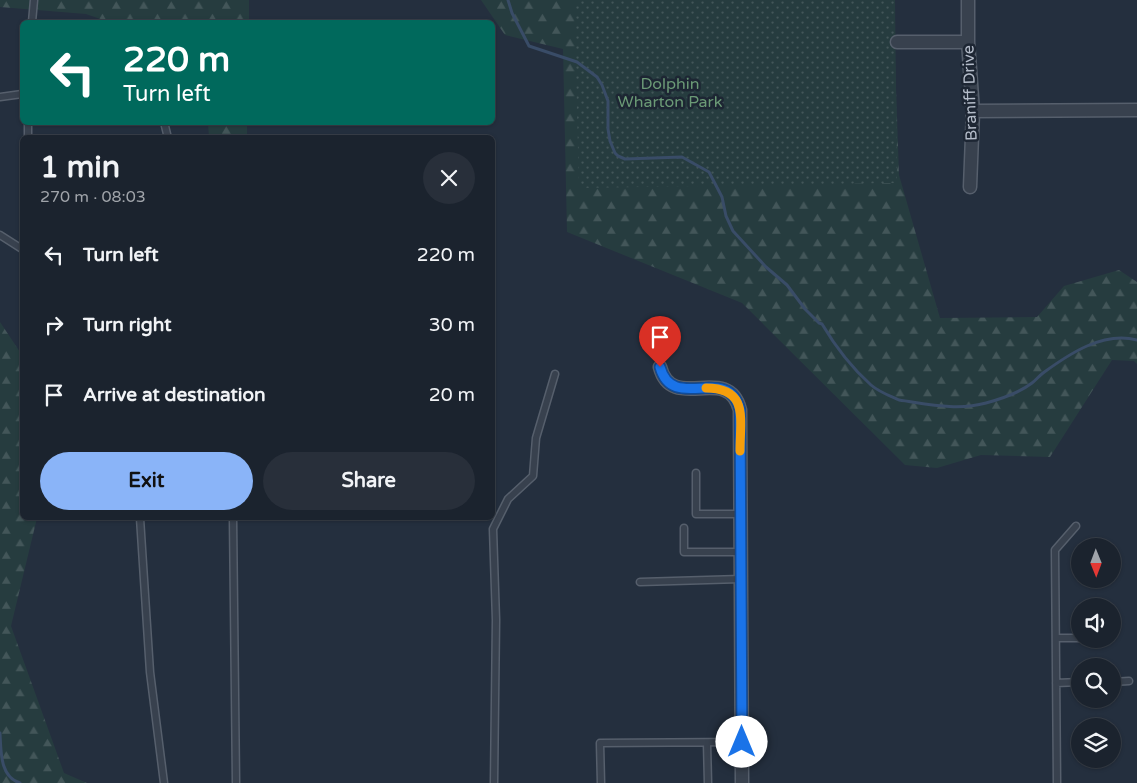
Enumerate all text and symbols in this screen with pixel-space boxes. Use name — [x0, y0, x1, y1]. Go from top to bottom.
text: 220 m — [123, 39, 230, 81]
icon: left — [40, 40, 105, 105]
street label: Braniff Drive — [958, 45, 982, 141]
park label: Dolphin Wharton Park — [618, 74, 723, 112]
text: Turn left — [123, 81, 211, 107]
text: 1 min — [40, 149, 120, 186]
button: close — [423, 152, 475, 204]
text: 270 m · 08:03 — [40, 187, 146, 207]
icon: left — [40, 241, 68, 269]
text: Turn left — [83, 244, 159, 266]
text: 220 m — [417, 244, 475, 266]
icon: right — [40, 311, 68, 339]
text: Turn right — [83, 314, 171, 336]
text: 30 m — [429, 314, 475, 336]
pin — [639, 316, 681, 367]
icon: arrive — [646, 323, 674, 351]
icon: arrive — [40, 381, 68, 409]
text: Arrive at destination — [83, 384, 266, 406]
text: 20 m — [429, 384, 475, 406]
button: Exit — [40, 452, 253, 510]
button: Share — [263, 452, 475, 510]
north arrow — [1071, 538, 1121, 588]
map controls — [1071, 538, 1121, 768]
button: sound — [1071, 598, 1121, 648]
button: search — [1071, 658, 1121, 708]
position arrow — [715, 715, 767, 767]
button: layers — [1071, 718, 1121, 768]

